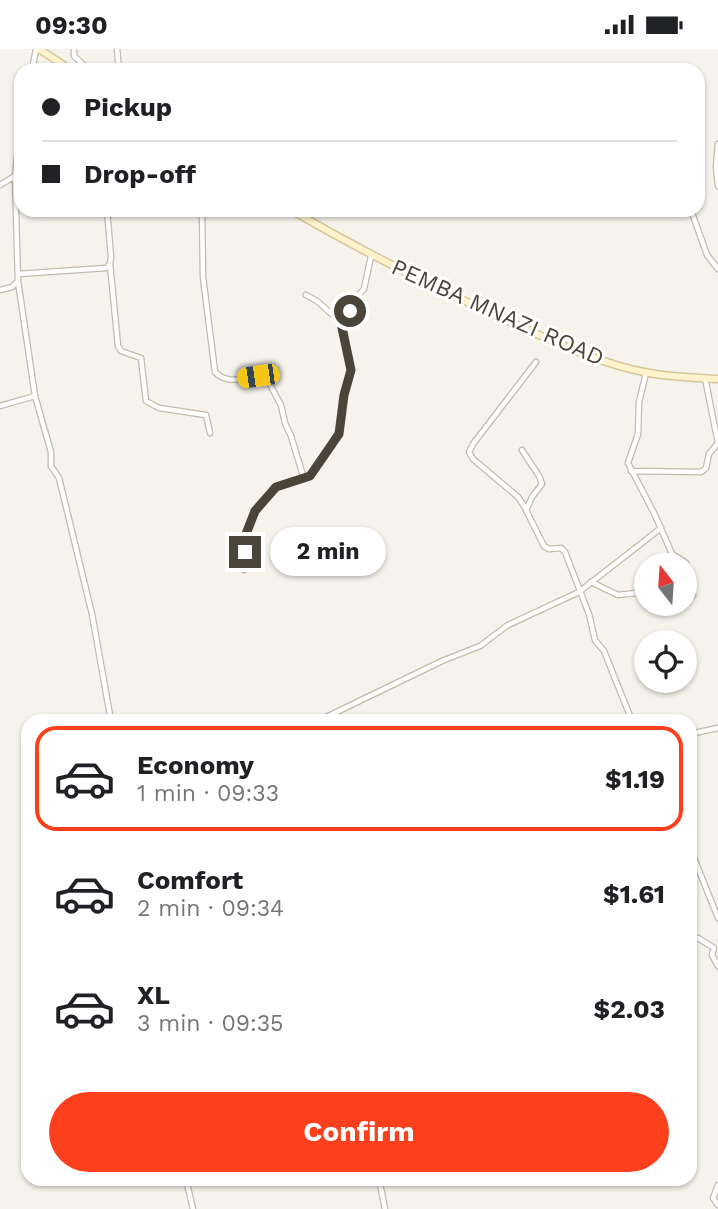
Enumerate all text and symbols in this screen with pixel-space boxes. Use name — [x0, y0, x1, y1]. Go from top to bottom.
text: 09:30 — [35, 10, 108, 40]
text: Pickup — [84, 92, 172, 122]
text: Drop-off — [84, 159, 196, 189]
street label: PEMBA MNAZI ROAD — [387, 253, 608, 372]
route start — [334, 295, 366, 327]
car — [236, 363, 281, 389]
callout: 2 min — [270, 527, 385, 577]
route end — [229, 536, 261, 568]
text: 2 min — [297, 538, 359, 565]
north arrow — [634, 553, 696, 616]
map controls — [634, 553, 697, 693]
button: locate — [634, 630, 697, 693]
icon: car — [53, 747, 116, 810]
text: Economy — [137, 750, 254, 780]
text: $1.19 — [605, 764, 665, 794]
text: 1 min · 09:33 — [137, 780, 279, 807]
icon: car — [53, 862, 116, 925]
text: Comfort — [137, 865, 243, 895]
text: $1.61 — [603, 879, 665, 909]
text: 2 min · 09:34 — [137, 895, 284, 922]
icon: car — [53, 977, 116, 1040]
text: XL — [137, 980, 170, 1010]
text: $2.03 — [594, 994, 665, 1024]
text: 3 min · 09:35 — [137, 1010, 284, 1037]
button: Confirm — [49, 1092, 669, 1172]

